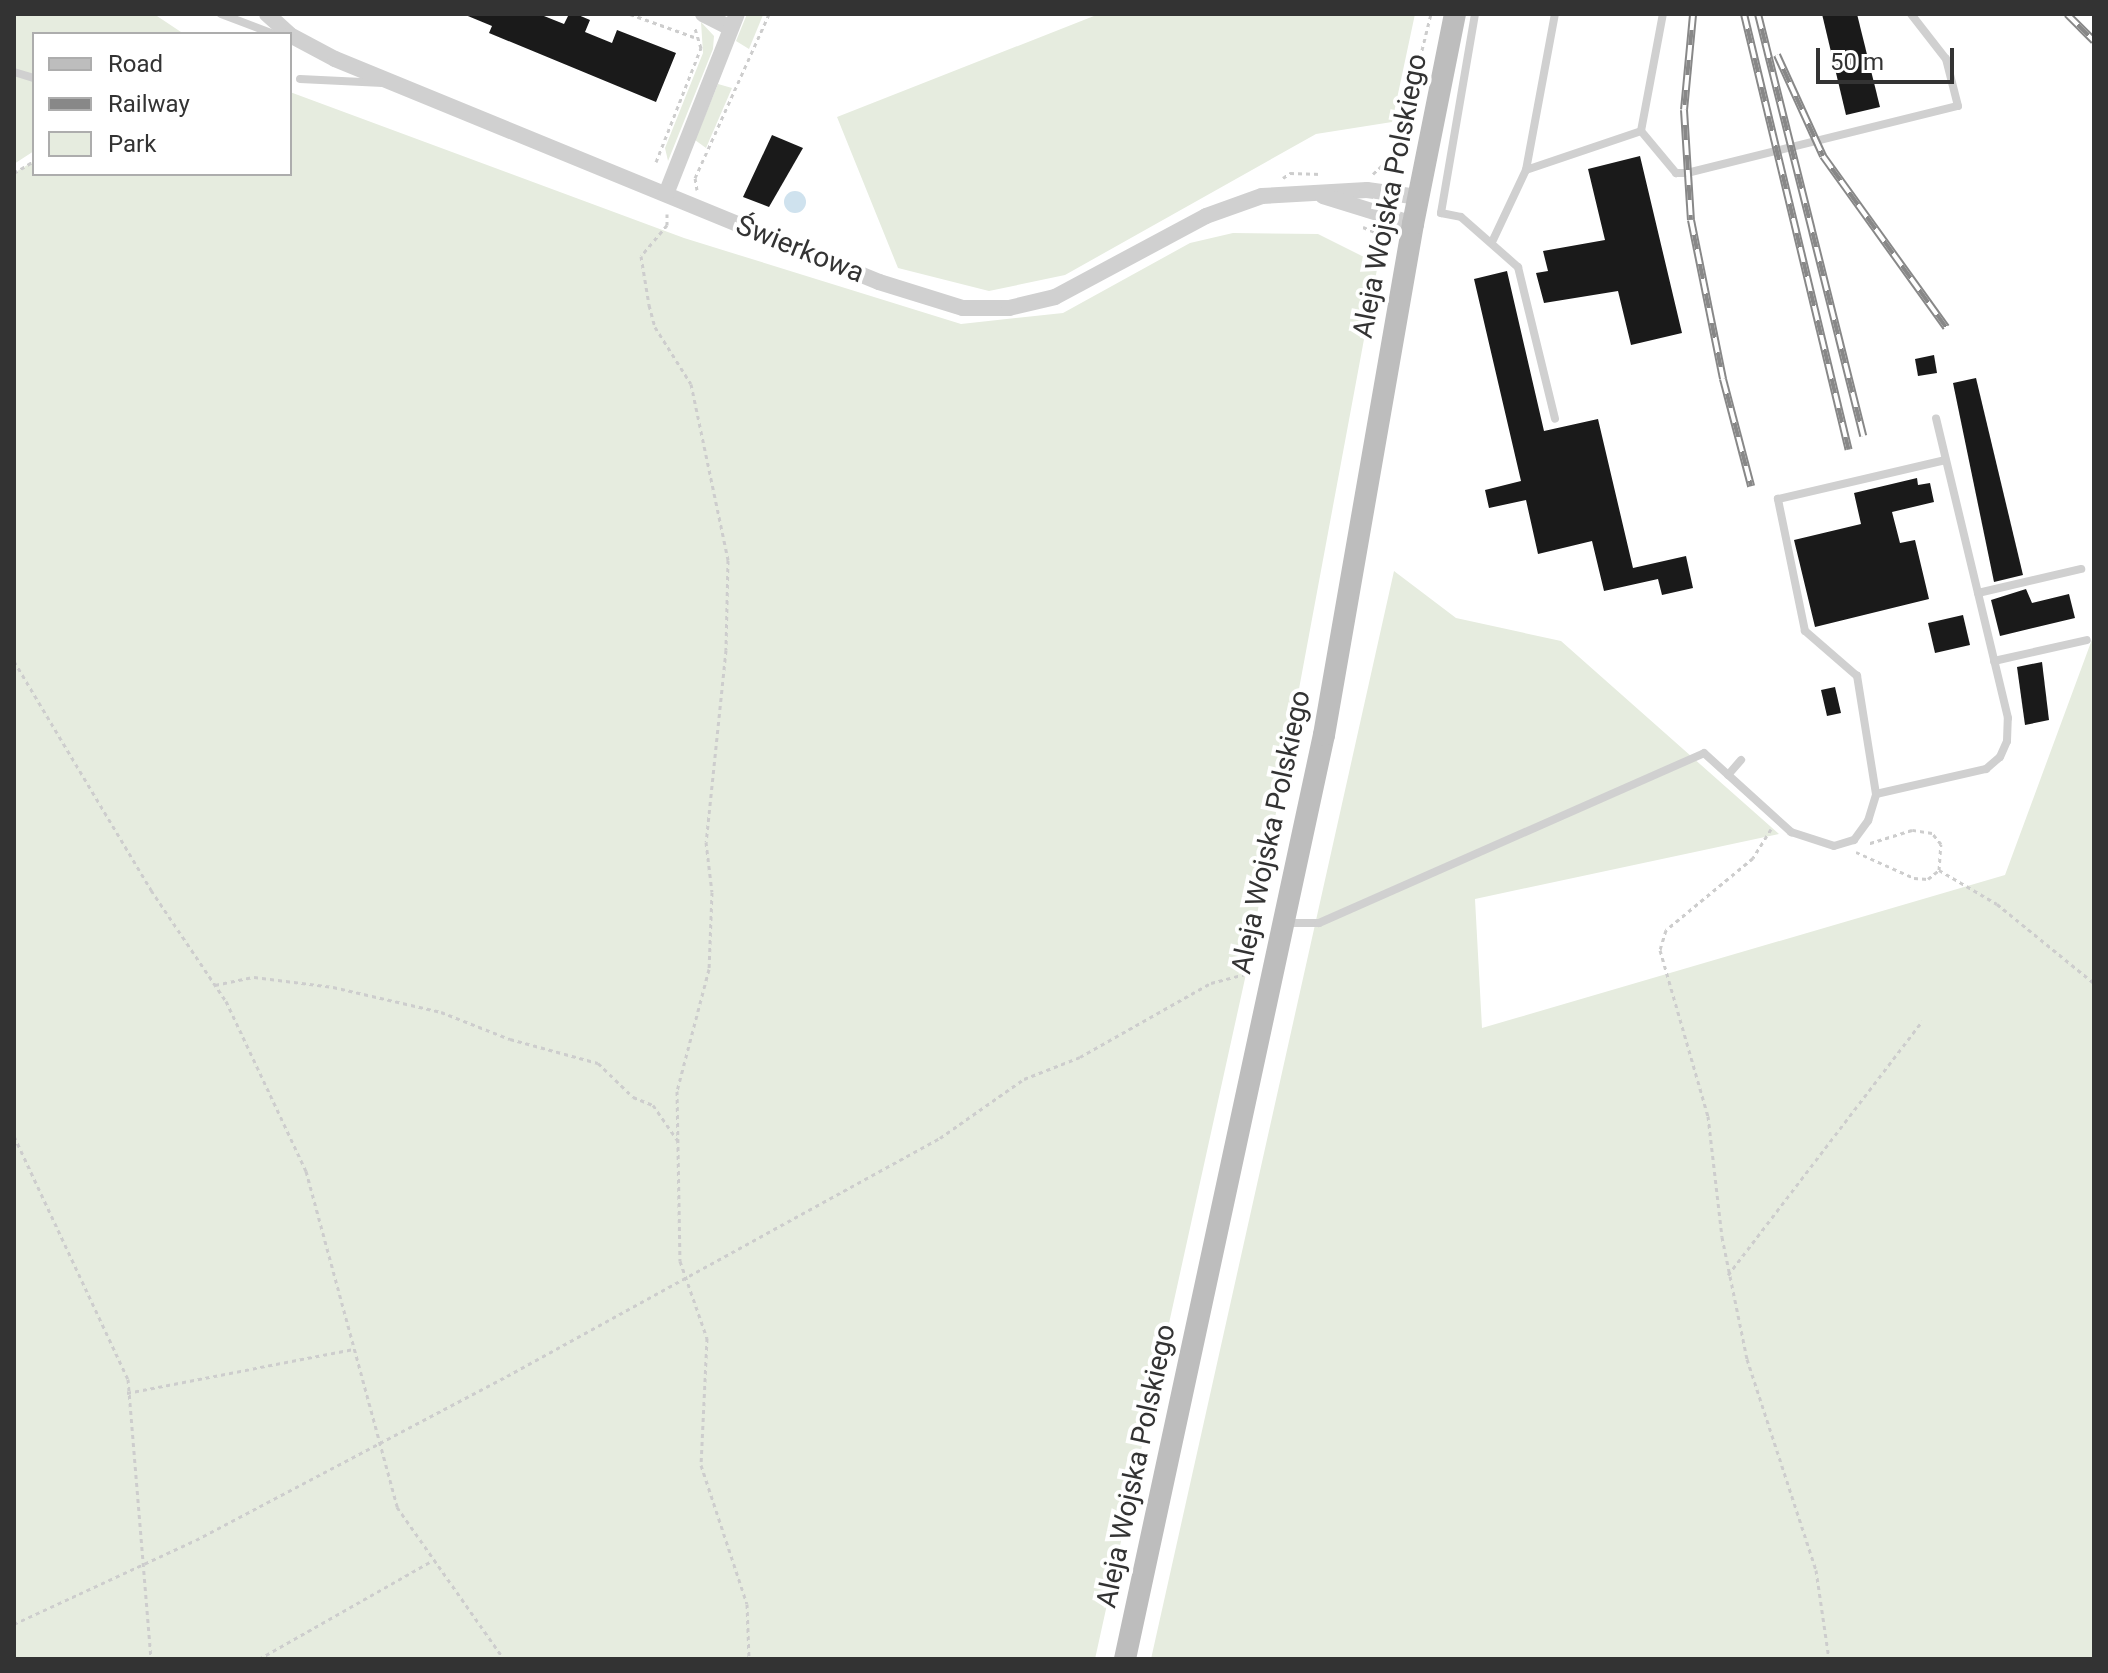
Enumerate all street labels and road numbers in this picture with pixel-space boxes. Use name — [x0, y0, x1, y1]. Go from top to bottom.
street label: Aleja Wojska Polskiego — [1346, 51, 1434, 341]
street label: Świerkowa — [731, 208, 869, 290]
street label: Aleja Wojska Polskiego — [1225, 687, 1317, 977]
street label: Aleja Wojska Polskiego — [1090, 1321, 1182, 1611]

